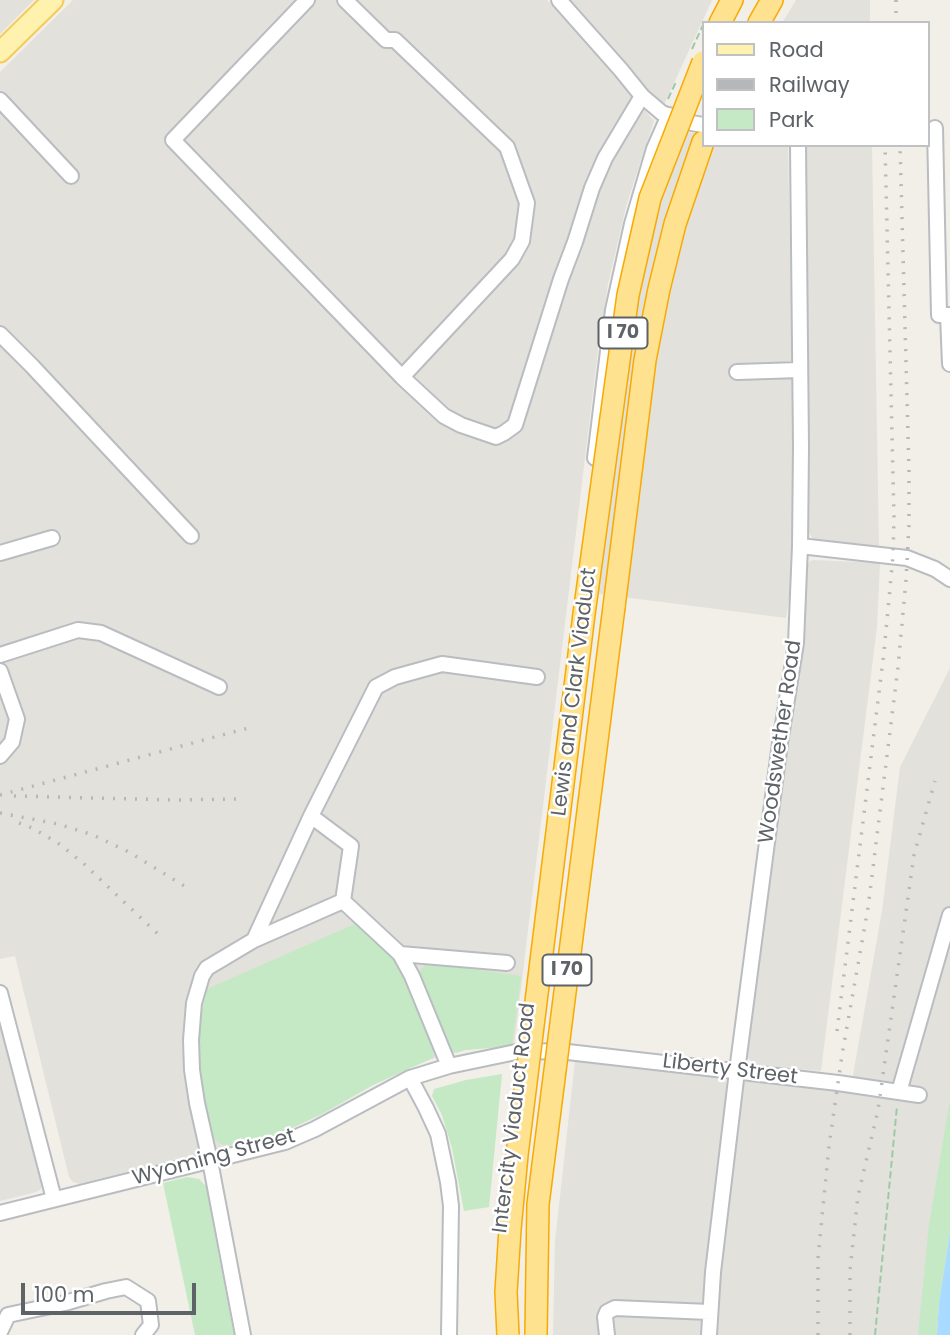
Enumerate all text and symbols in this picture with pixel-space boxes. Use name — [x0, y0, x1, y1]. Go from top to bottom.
legend — [702, 21, 929, 147]
text: Road — [769, 35, 824, 64]
text: Railway — [769, 70, 850, 99]
text: Park — [769, 105, 814, 134]
road number: I 70 — [598, 318, 648, 348]
street label: Lewis and Clark Viaduct — [547, 566, 603, 818]
street label: Woodswether Road — [754, 639, 808, 845]
road number: I 70 — [542, 954, 592, 986]
street label: Intercity Viaduct Road — [488, 1001, 542, 1235]
street label: Liberty Street — [661, 1049, 799, 1091]
street label: Wyoming Street — [130, 1124, 298, 1192]
scale bar — [24, 1268, 200, 1312]
text: 100 m — [34, 1280, 94, 1309]

